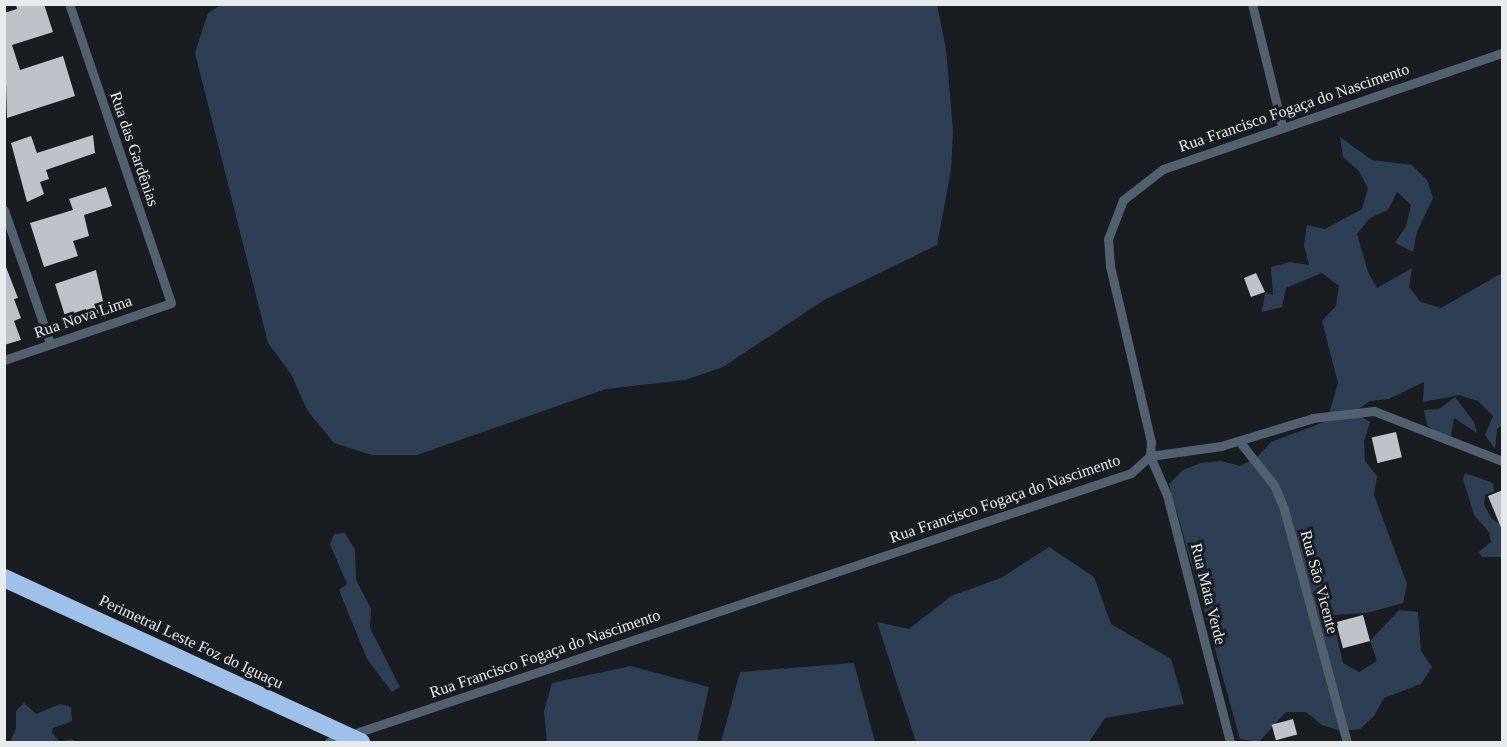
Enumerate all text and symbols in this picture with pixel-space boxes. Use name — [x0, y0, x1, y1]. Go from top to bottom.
street label: Rua Francisco Fogaça do Nascimento — [1176, 59, 1412, 157]
street label: Rua das Gardênias — [105, 89, 163, 209]
street label: Rua Nova Lima — [32, 291, 134, 343]
street label: Rua Francisco Fogaça do Nascimento — [887, 450, 1123, 548]
street label: Rua São Vicente — [1296, 528, 1342, 636]
street label: Rua Mata Verde — [1186, 541, 1230, 647]
street label: Perimetral Leste Foz do Iguaçu — [96, 591, 286, 693]
street label: Rua Francisco Fogaça do Nascimento — [427, 605, 663, 703]

